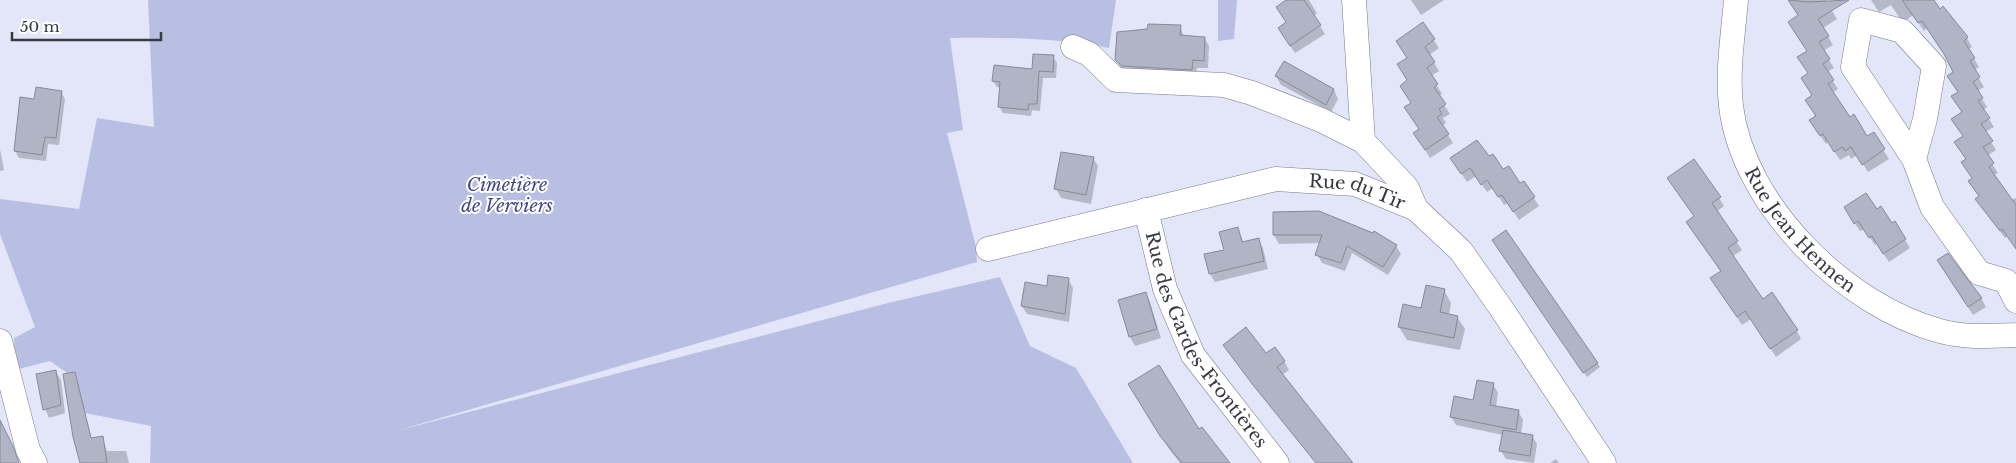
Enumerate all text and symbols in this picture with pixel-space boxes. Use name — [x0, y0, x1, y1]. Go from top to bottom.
scale bar — [12, 10, 161, 42]
text: 50 m — [20, 17, 60, 36]
street label: Rue Jean Hennen — [1740, 163, 1860, 298]
street label: Rue du Tir — [1308, 170, 1409, 214]
park label: Cimetière de Verviers — [461, 174, 553, 217]
street label: Rue des Gardes-Frontières — [1141, 229, 1272, 452]

